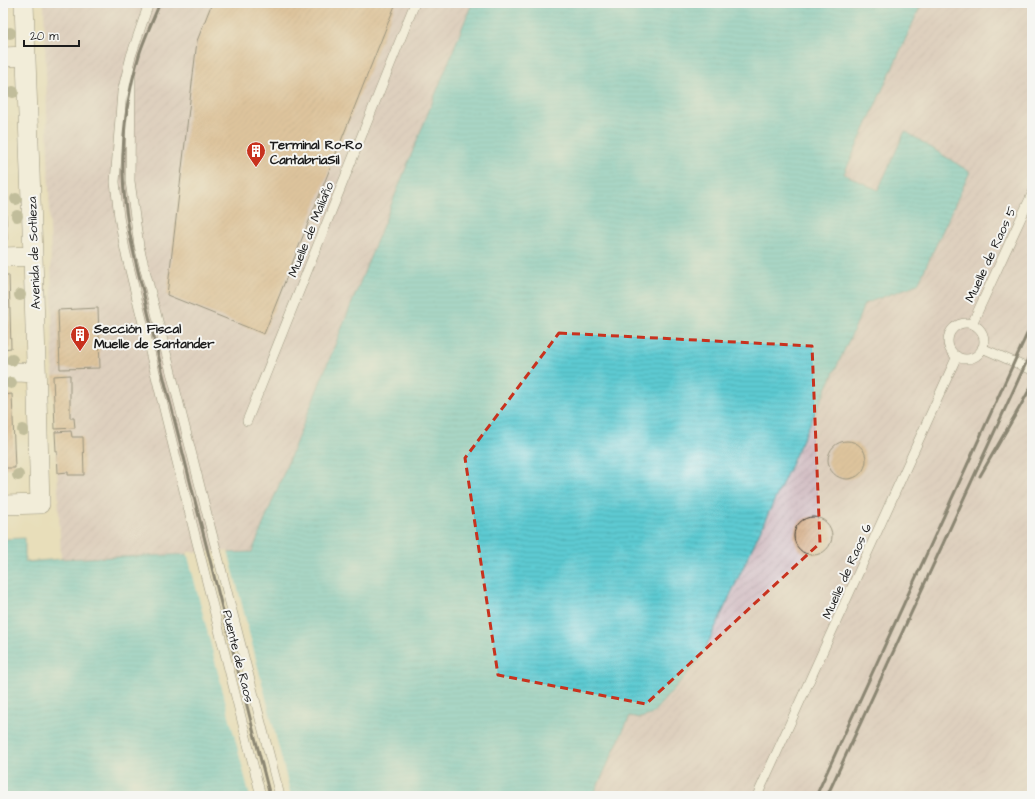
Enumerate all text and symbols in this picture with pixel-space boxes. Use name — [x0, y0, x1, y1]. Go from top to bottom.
scale bar — [24, 22, 79, 48]
text: 20 m — [30, 28, 59, 45]
place label: Terminal Ro-Ro CantabriaSil — [269, 136, 363, 169]
building icon: Terminal Ro-Ro CantabriaSil — [245, 140, 267, 168]
street label: Muelle de Maliaño — [284, 178, 339, 280]
street label: Avenida de Sotileza — [23, 196, 45, 310]
street label: Muelle de Raos 5 — [961, 204, 1021, 305]
place label: Sección Fiscal Muelle de Santander — [93, 320, 215, 353]
building icon: Sección Fiscal Muelle de Santander — [69, 324, 91, 352]
street label: Muelle de Raos 6 — [818, 521, 876, 622]
street label: Puente de Raos — [218, 608, 258, 705]

